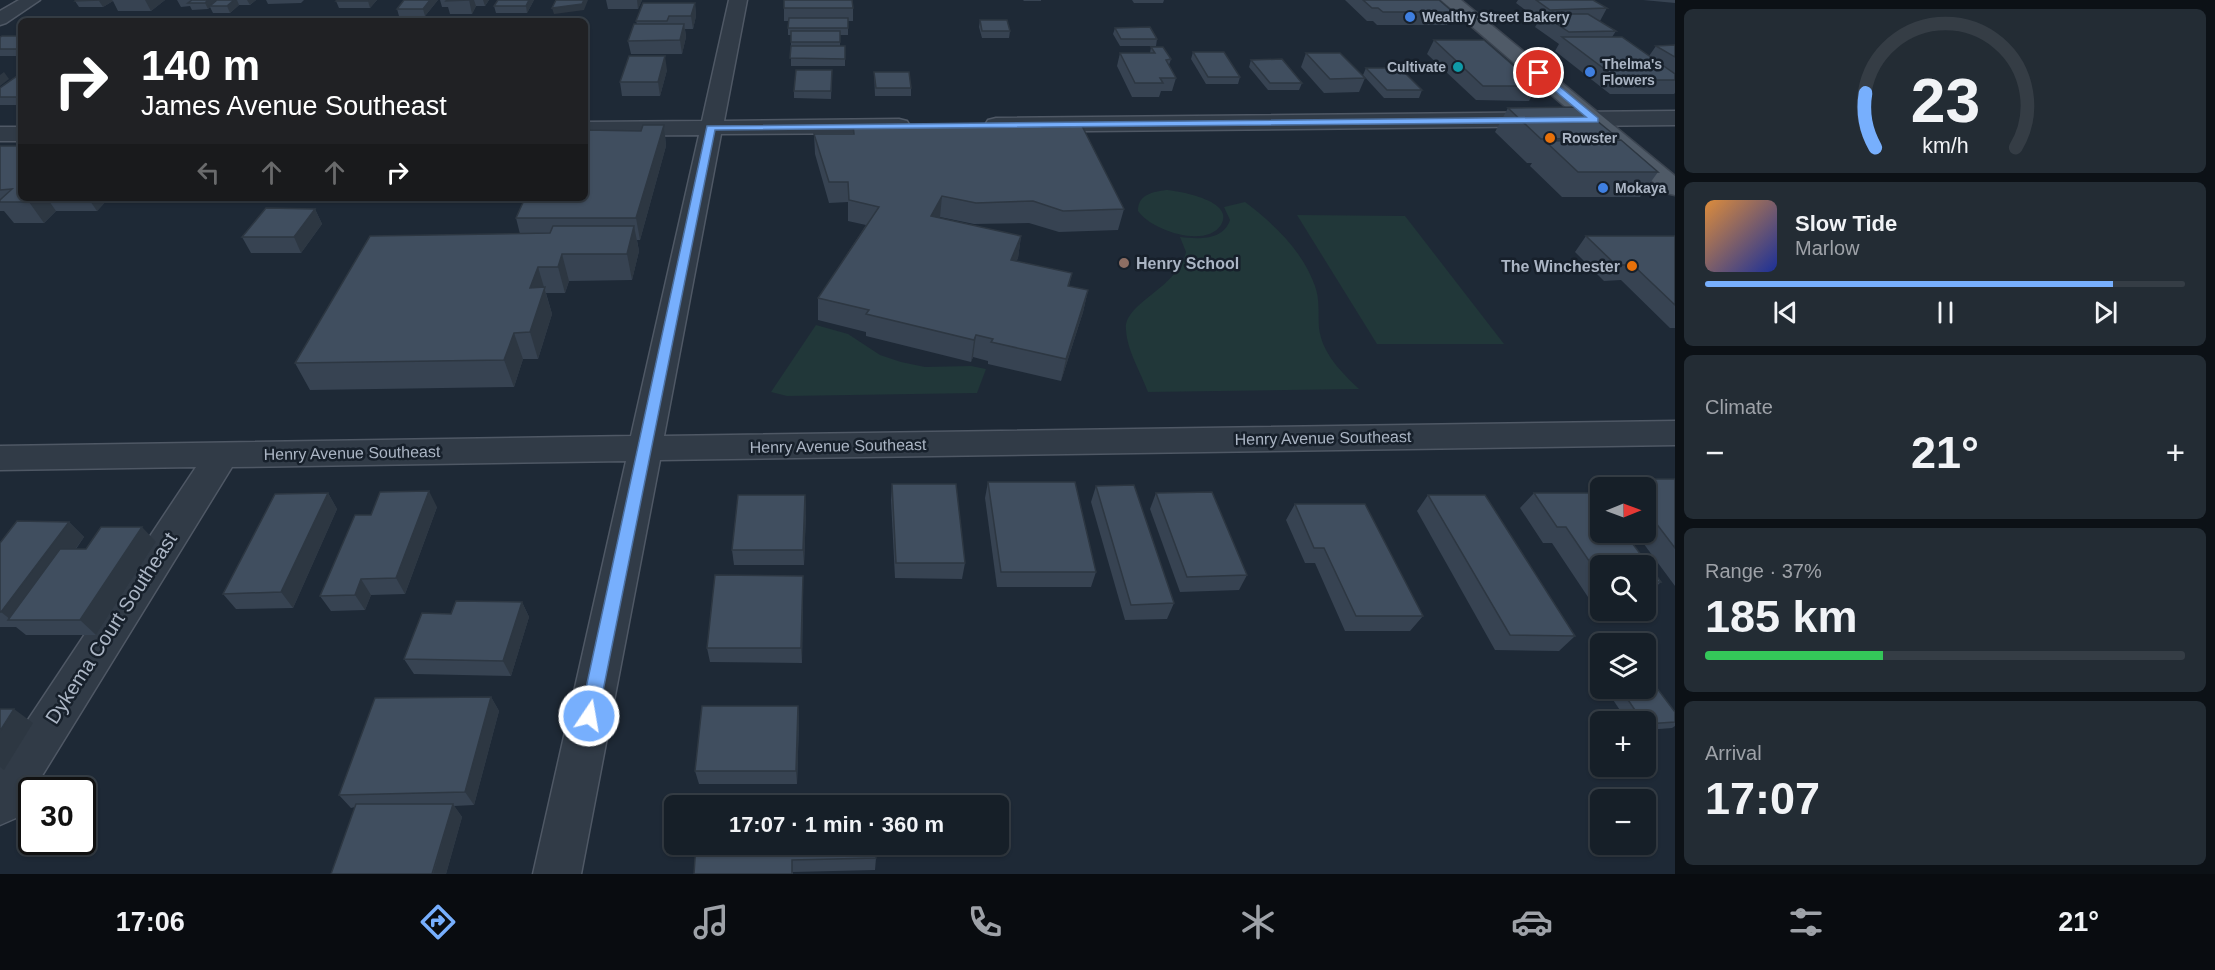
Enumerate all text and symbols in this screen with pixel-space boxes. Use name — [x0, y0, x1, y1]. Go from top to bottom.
place label: Wealthy Street Bakery — [1422, 9, 1570, 25]
marker: Wealthy Street Bakery — [1403, 10, 1417, 24]
icon: right — [42, 42, 120, 120]
text: 140 m — [141, 42, 260, 89]
pin — [1513, 47, 1564, 98]
icon: arrive — [1522, 56, 1555, 89]
place label: Thelma's Flowers — [1602, 56, 1662, 88]
place label: Cultivate — [1387, 59, 1446, 75]
marker: Cultivate — [1451, 60, 1465, 74]
marker: Thelma's Flowers — [1583, 65, 1597, 79]
text: 23 — [1910, 66, 1980, 135]
text: James Avenue Southeast — [141, 91, 447, 121]
place label: Rowster — [1562, 130, 1618, 146]
marker: Rowster — [1543, 131, 1557, 145]
text: km/h — [1922, 134, 1968, 158]
icon: left — [192, 156, 225, 189]
icon: ahead — [255, 156, 288, 189]
icon: ahead — [318, 156, 351, 189]
icon: right — [381, 156, 414, 189]
place label: Mokaya — [1615, 180, 1667, 196]
marker: Mokaya — [1596, 181, 1610, 195]
text: Slow Tide — [1795, 211, 1897, 236]
text: Marlow — [1795, 237, 1859, 259]
place label: Henry School — [1136, 255, 1239, 272]
marker: Henry School — [1117, 256, 1131, 270]
place label: The Winchester — [1501, 258, 1620, 275]
marker: The Winchester — [1625, 259, 1639, 273]
icon: previous — [1769, 296, 1802, 329]
icon: pause — [1929, 296, 1962, 329]
icon: next — [2089, 296, 2122, 329]
text: Climate — [1705, 396, 1773, 418]
text: 21° — [1911, 427, 1979, 478]
street label: Henry Avenue Southeast — [1235, 428, 1412, 448]
text: − — [1705, 434, 1724, 471]
text: + — [2166, 434, 2185, 471]
street label: Henry Avenue Southeast — [750, 436, 927, 456]
street label: Henry Avenue Southeast — [264, 443, 441, 463]
north arrow — [1590, 477, 1656, 543]
map controls — [1590, 477, 1656, 855]
street label: Dykema Court Southeast — [41, 528, 181, 728]
button: search — [1590, 555, 1656, 621]
text: Range · 37% — [1705, 560, 1822, 582]
text: 185 km — [1705, 591, 1858, 642]
button: layers — [1590, 633, 1656, 699]
position arrow — [557, 684, 621, 748]
button: + — [1590, 711, 1656, 777]
text: Arrival — [1705, 742, 1762, 764]
text: 17:07 — [1705, 773, 1820, 824]
speed limit sign: 30 — [18, 777, 96, 855]
button: − — [1590, 789, 1656, 855]
text: 17:07 · 1 min · 360 m — [729, 812, 944, 837]
icon: directions — [417, 901, 459, 943]
icon: music — [690, 901, 732, 943]
icon: phone — [964, 901, 1006, 943]
icon: climate — [1237, 901, 1279, 943]
icon: car — [1511, 901, 1553, 943]
icon: filters — [1785, 901, 1827, 943]
text: 17:06 — [116, 907, 185, 937]
text: 21° — [2058, 907, 2099, 937]

